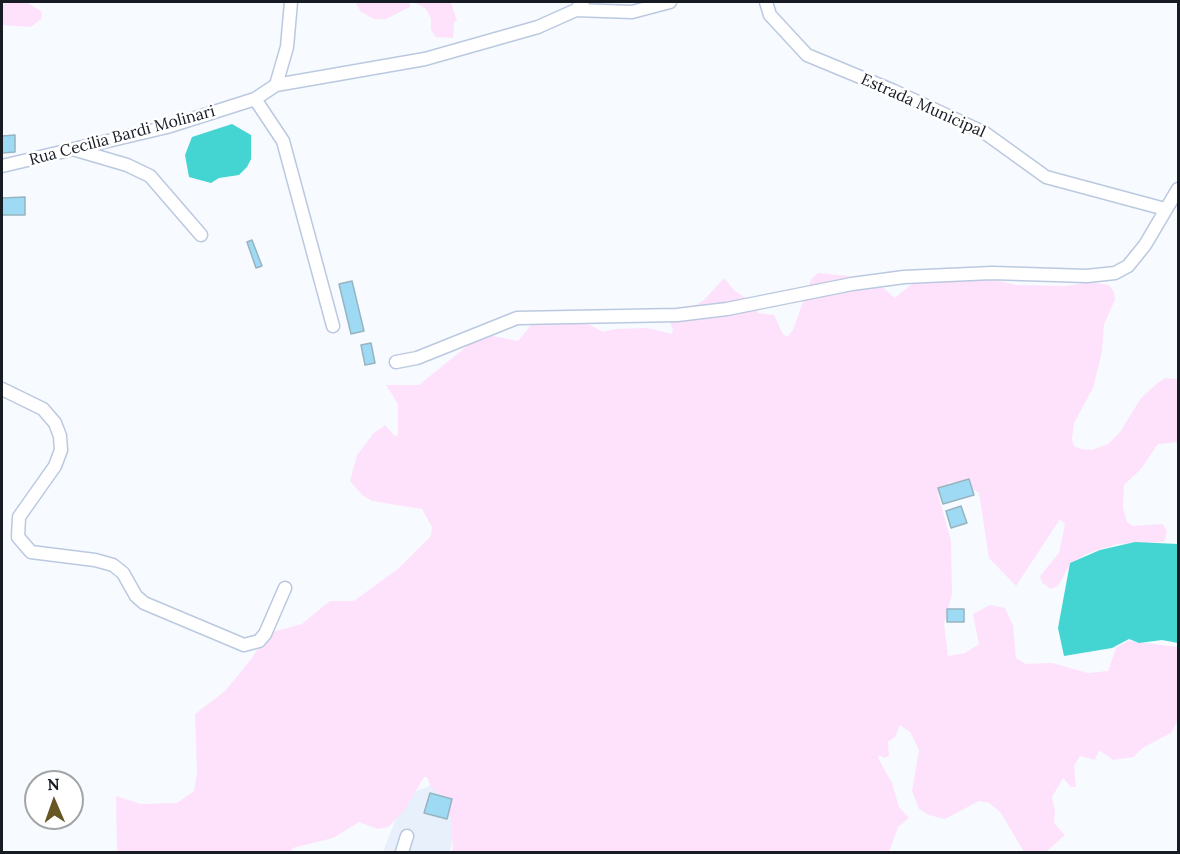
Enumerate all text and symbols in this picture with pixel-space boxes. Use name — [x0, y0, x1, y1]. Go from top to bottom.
street label: Estrada Municipal — [858, 70, 988, 142]
street label: Rua Cecilia Bardi Molinari — [27, 102, 217, 170]
north arrow — [24, 770, 84, 830]
text: N — [47, 774, 60, 794]

